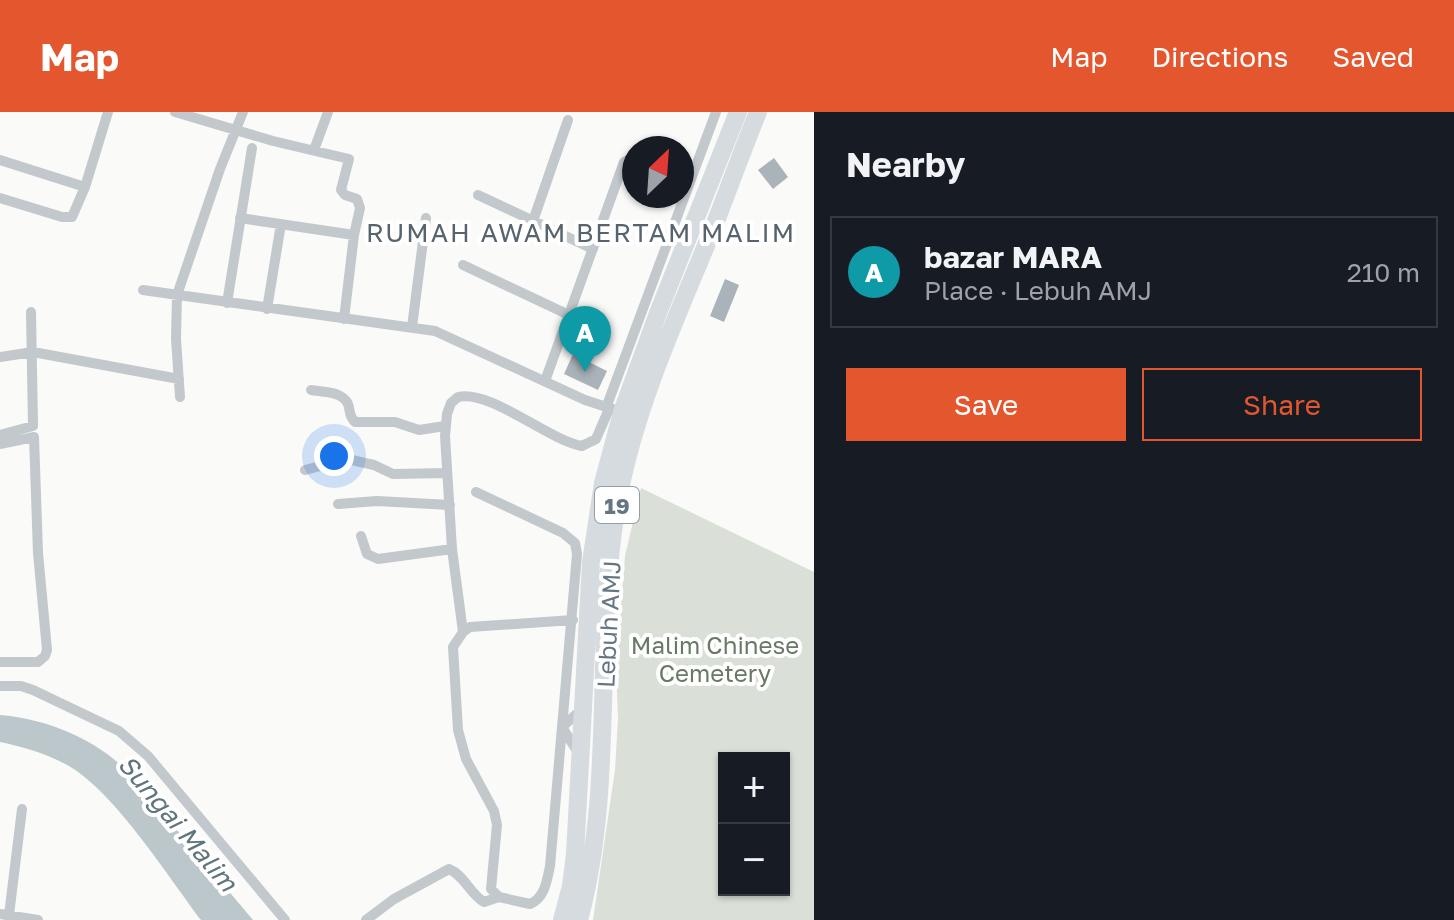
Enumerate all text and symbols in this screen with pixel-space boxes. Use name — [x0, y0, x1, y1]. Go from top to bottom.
text: Map — [40, 34, 119, 79]
text: Map — [1050, 40, 1107, 73]
text: Directions — [1151, 40, 1288, 73]
text: Saved — [1332, 40, 1414, 73]
north arrow — [622, 136, 694, 208]
text: Nearby — [846, 144, 966, 184]
district label: RUMAH AWAM BERTAM MALIM — [366, 217, 796, 248]
text: bazar MARA — [924, 239, 1102, 275]
text: A — [865, 257, 883, 288]
text: 210 m — [1347, 257, 1420, 288]
text: Place · Lebuh AMJ — [924, 275, 1152, 306]
pin: A — [559, 306, 611, 372]
button: Save — [846, 368, 1126, 441]
button: Share — [1142, 368, 1422, 441]
your location — [314, 436, 354, 476]
road number: 19 — [595, 487, 639, 523]
street label: Lebuh AMJ — [590, 560, 626, 688]
park label: Malim Chinese Cemetery — [631, 630, 799, 687]
water label: Sungai Malim — [112, 749, 244, 898]
map controls — [718, 752, 790, 896]
button: + — [718, 752, 790, 824]
button: − — [718, 824, 790, 896]

